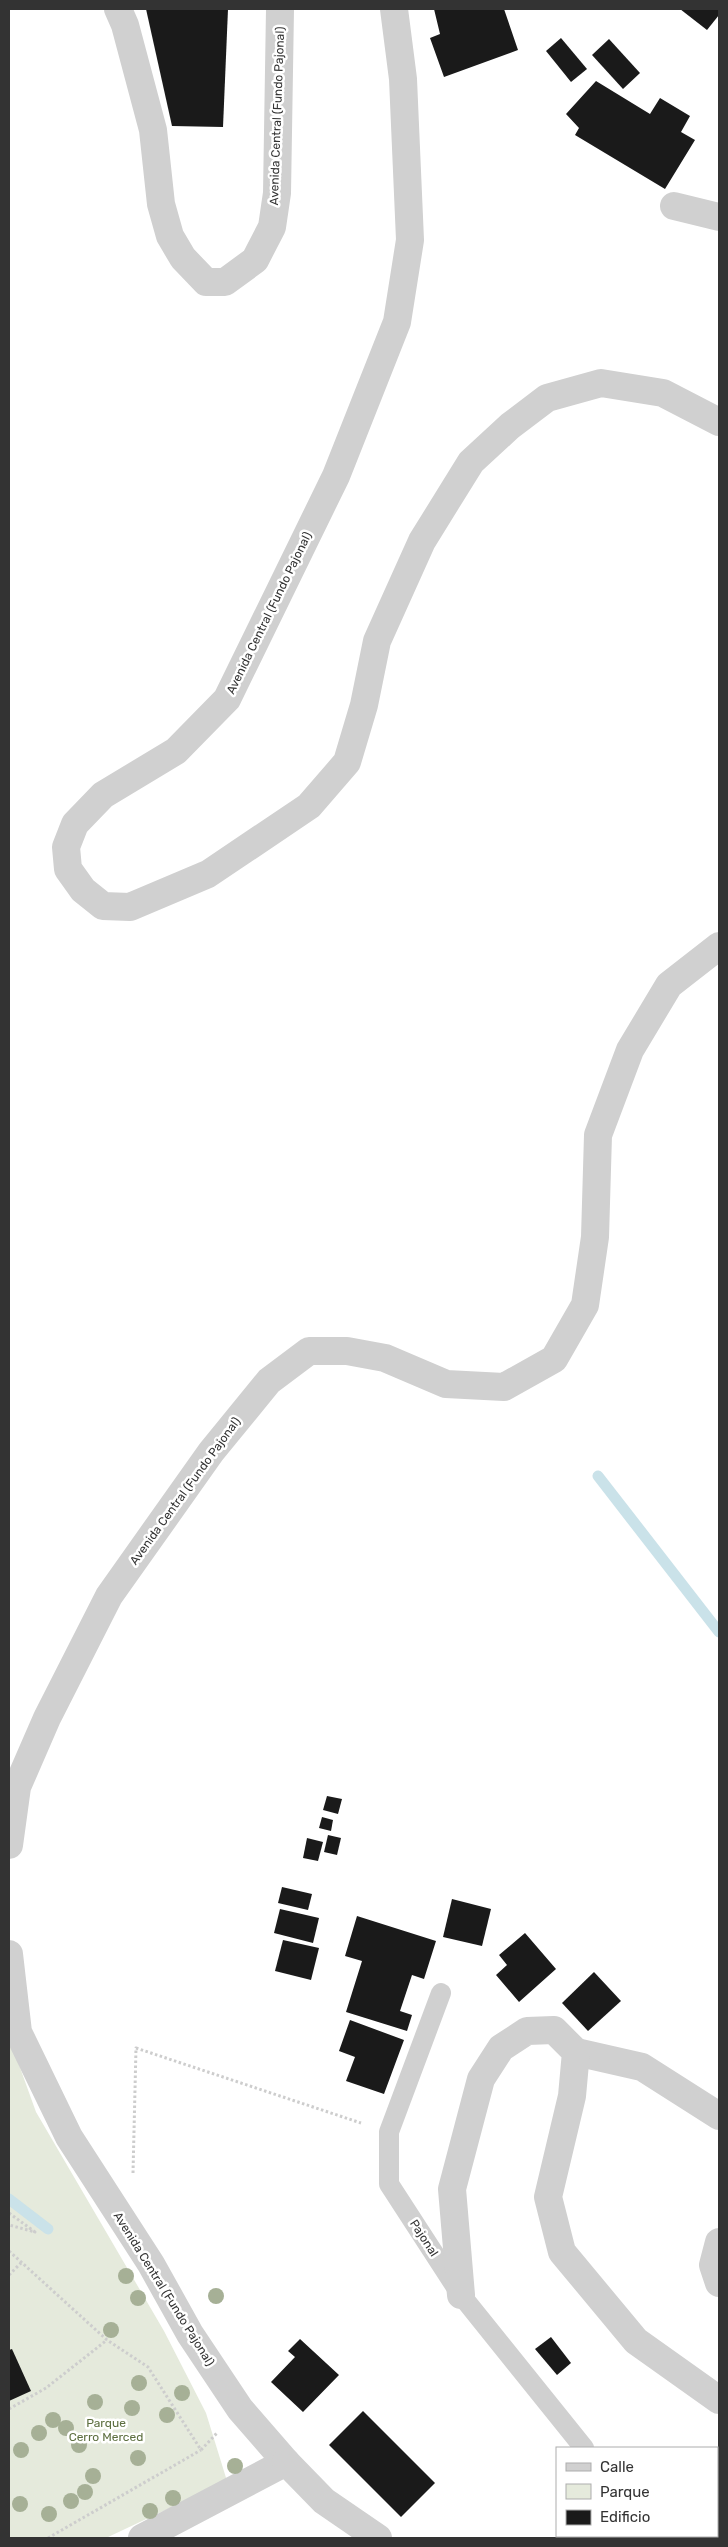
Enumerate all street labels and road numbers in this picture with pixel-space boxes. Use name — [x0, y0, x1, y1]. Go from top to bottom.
street label: Avenida Central (Fundo Pajonal) — [267, 26, 287, 206]
street label: Avenida Central (Fundo Pajonal) — [224, 530, 314, 696]
street label: Avenida Central (Fundo Pajonal) — [127, 1415, 243, 1567]
street label: Avenida Central (Fundo Pajonal) — [111, 2209, 217, 2369]
street label: Pajonal — [407, 2217, 441, 2259]

